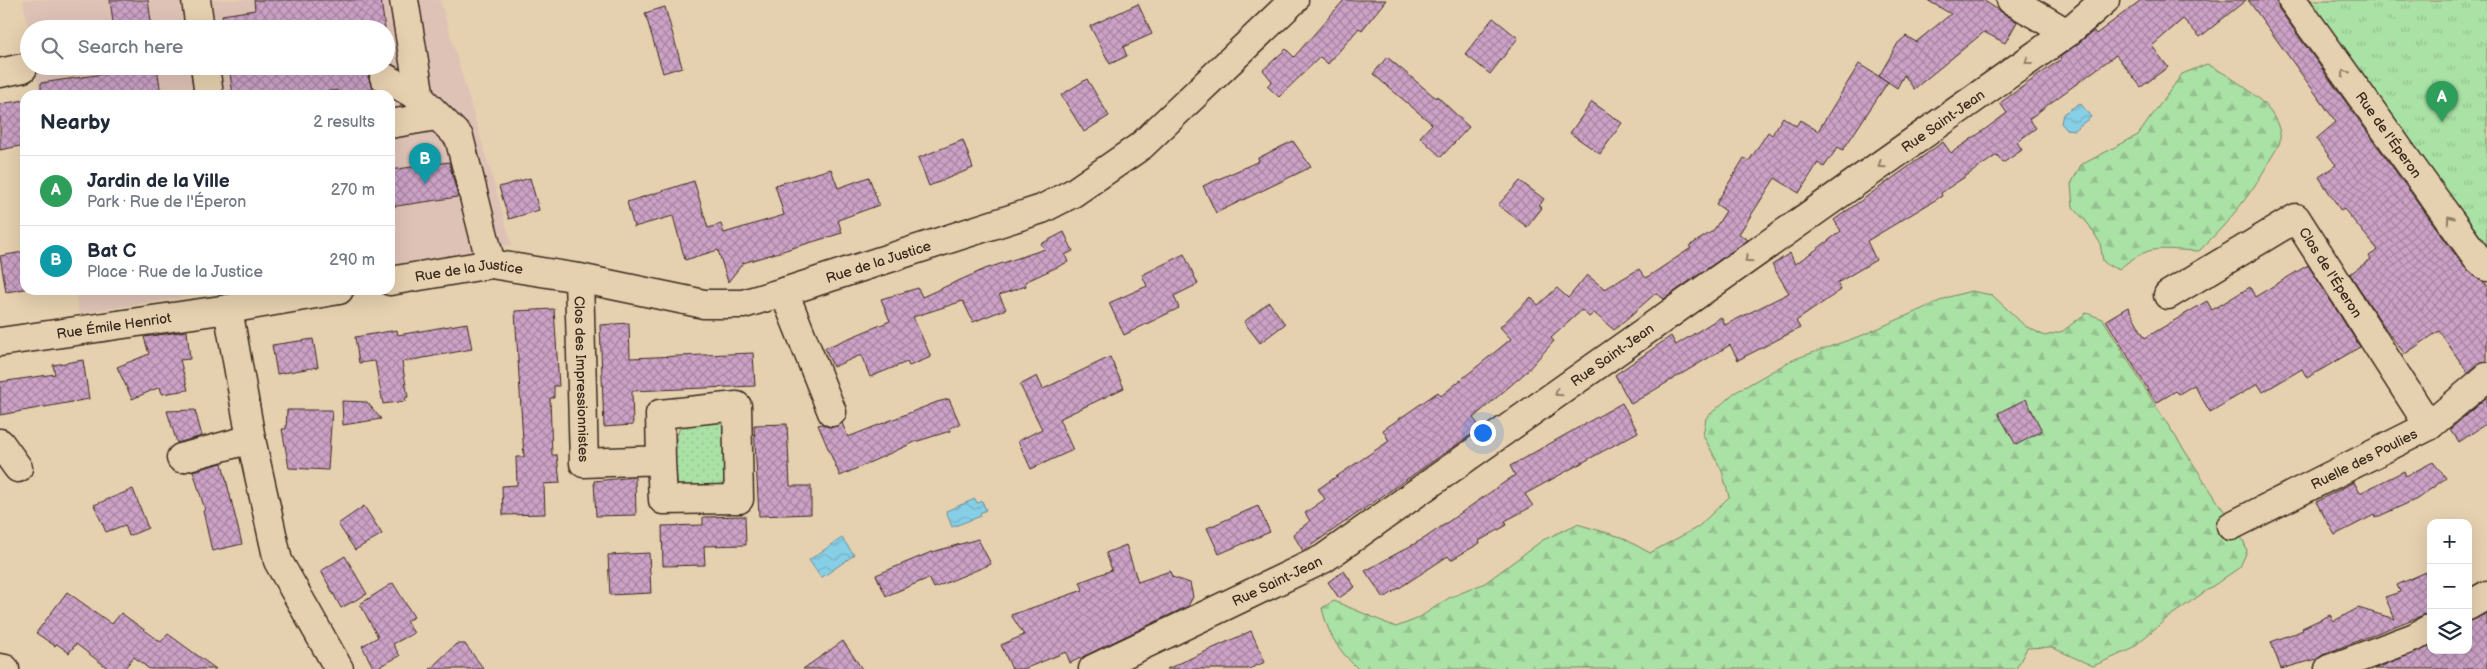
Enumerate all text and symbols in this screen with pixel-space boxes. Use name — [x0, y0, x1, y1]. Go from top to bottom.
search box — [20, 20, 395, 75]
icon: search — [38, 34, 66, 62]
text: Search here — [78, 36, 183, 59]
one-way arrow — [2024, 55, 2033, 64]
one-way arrow — [2342, 69, 2351, 79]
pin: A — [2426, 81, 2458, 122]
street label: Rue Saint-Jean — [1898, 86, 1988, 156]
street label: Rue de l'Éperon — [2352, 88, 2426, 181]
text: Nearby — [40, 110, 110, 135]
text: 2 results — [313, 113, 375, 132]
pin: B — [409, 143, 441, 184]
one-way arrow — [1877, 159, 1886, 168]
text: Jardin de la Ville — [87, 170, 230, 193]
text: A — [51, 181, 61, 200]
text: 270 m — [331, 181, 375, 200]
text: Park · Rue de l'Éperon — [87, 193, 246, 212]
one-way arrow — [2447, 216, 2456, 225]
street label: Clos de l'Éperon — [2296, 224, 2366, 321]
street label: Rue de la Justice — [824, 237, 933, 287]
text: Bat C — [87, 240, 136, 263]
text: B — [50, 251, 62, 270]
text: 290 m — [329, 251, 375, 270]
one-way arrow — [1745, 253, 1754, 261]
street label: Rue de la Justice — [414, 255, 524, 285]
text: Place · Rue de la Justice — [87, 263, 263, 282]
street label: Clos des Impressionnistes — [571, 296, 592, 462]
street label: Rue Émile Henriot — [55, 309, 173, 342]
street label: Rue Saint-Jean — [1567, 319, 1657, 390]
one-way arrow — [1554, 387, 1564, 396]
your location — [1470, 420, 1496, 446]
street label: Ruelle des Poulies — [2308, 425, 2420, 493]
map controls — [2427, 519, 2472, 654]
button: + — [2427, 519, 2472, 564]
street label: Rue Saint-Jean — [1229, 552, 1325, 610]
button: − — [2427, 564, 2472, 609]
button: layers — [2427, 609, 2472, 654]

